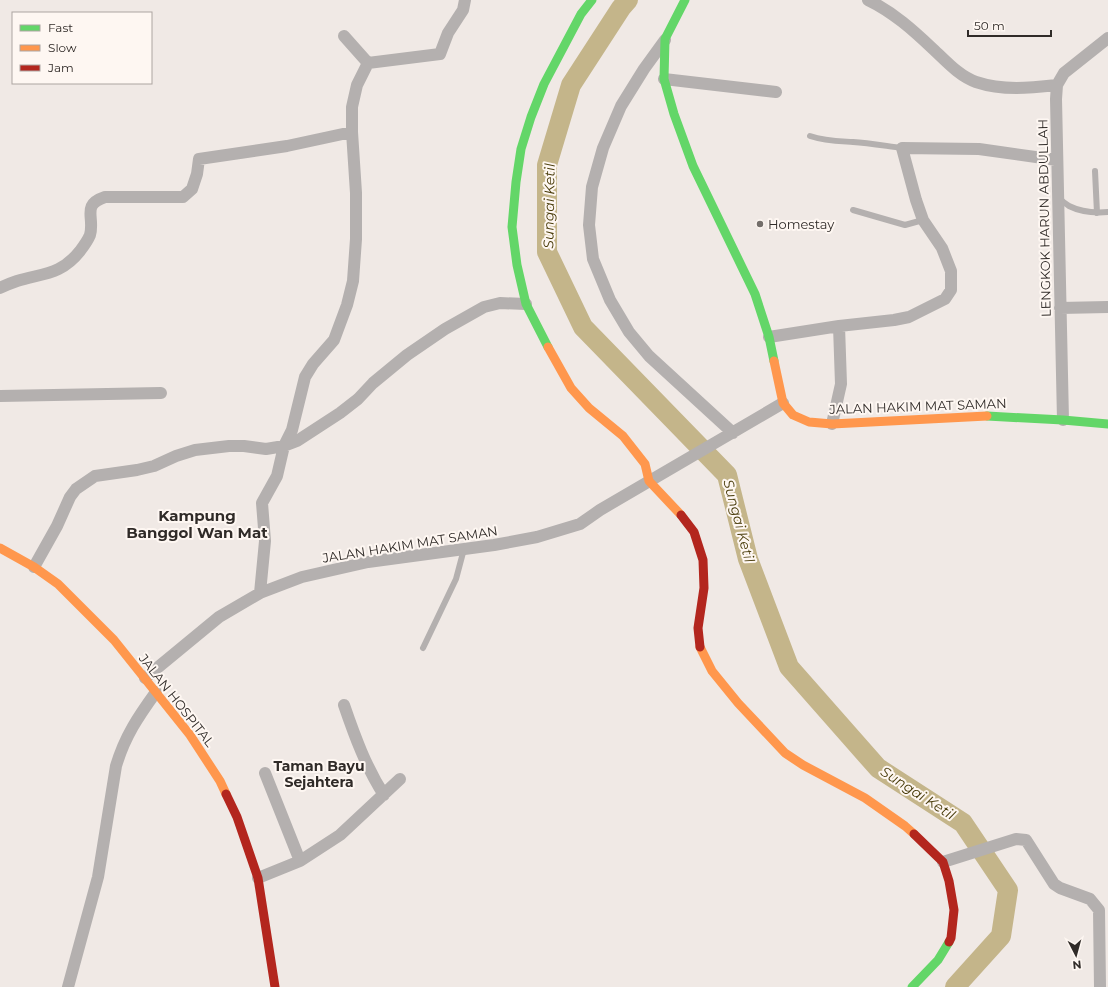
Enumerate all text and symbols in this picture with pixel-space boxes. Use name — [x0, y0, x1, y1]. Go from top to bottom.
legend — [12, 12, 152, 84]
scale bar — [968, 12, 1051, 38]
text: 50 m — [974, 18, 1005, 33]
text: Fast — [48, 20, 73, 35]
text: Slow — [48, 40, 77, 55]
text: Jam — [47, 60, 74, 75]
street label: LENGKOK HARUN ABDULLAH — [1034, 119, 1054, 317]
water label: Sungai Ketil — [539, 163, 559, 249]
place label: Homestay — [768, 216, 835, 232]
marker: Homestay — [755, 219, 765, 229]
street label: JALAN HAKIM MAT SAMAN — [828, 395, 1007, 417]
water label: Sungai Ketil — [719, 477, 759, 565]
district label: Kampung Banggol Wan Mat — [126, 506, 268, 542]
street label: JALAN HAKIM MAT SAMAN — [320, 522, 499, 566]
street label: JALAN HOSPITAL — [135, 650, 218, 750]
district label: Taman Bayu Sejahtera — [273, 757, 365, 791]
water label: Sungai Ketil — [877, 762, 959, 824]
north arrow — [1056, 935, 1096, 975]
text: N — [1072, 958, 1082, 972]

